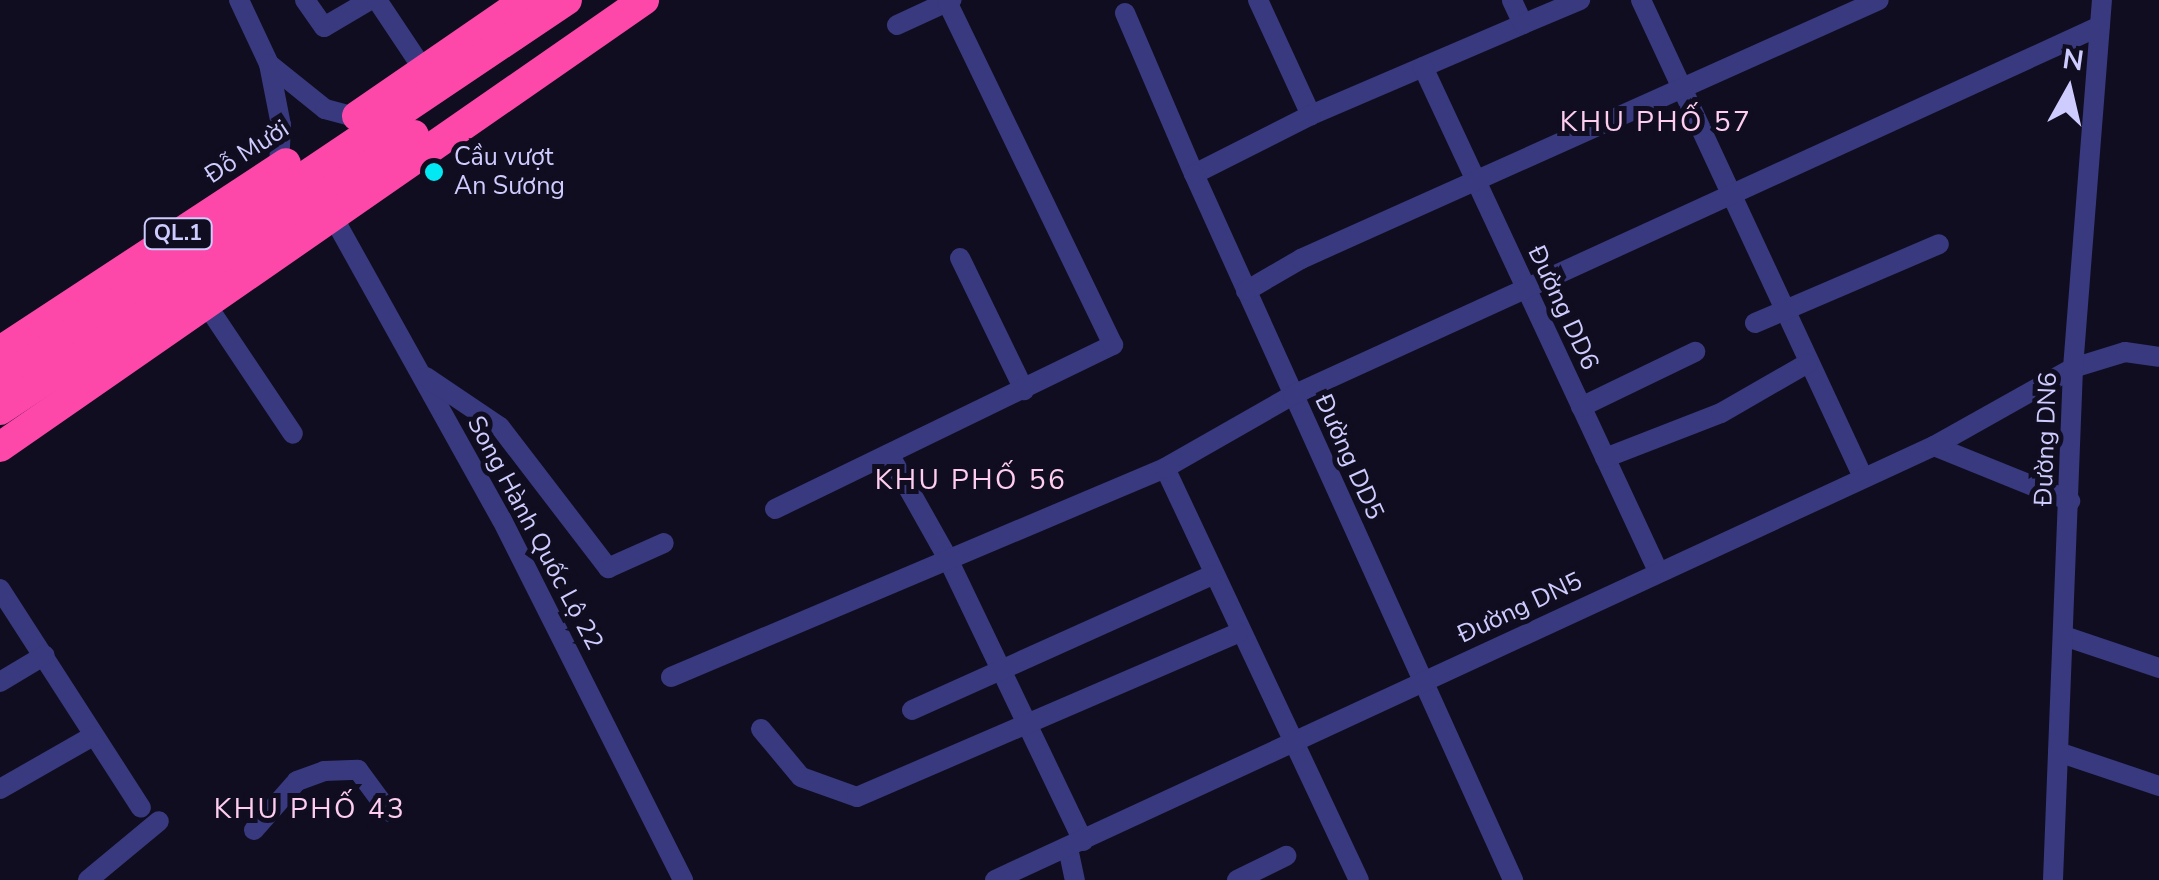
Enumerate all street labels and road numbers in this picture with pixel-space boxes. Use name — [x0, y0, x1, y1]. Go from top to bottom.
street label: Đỗ Mười — [199, 114, 295, 190]
road number: QL.1 — [143, 217, 213, 251]
street label: Đường DD6 — [1521, 241, 1605, 375]
street label: Đường DN6 — [2029, 372, 2063, 506]
street label: Đường DD5 — [1308, 390, 1390, 524]
street label: Song Hành Quốc Lộ 22 — [461, 411, 609, 655]
street label: Đường DN5 — [1453, 566, 1587, 650]

